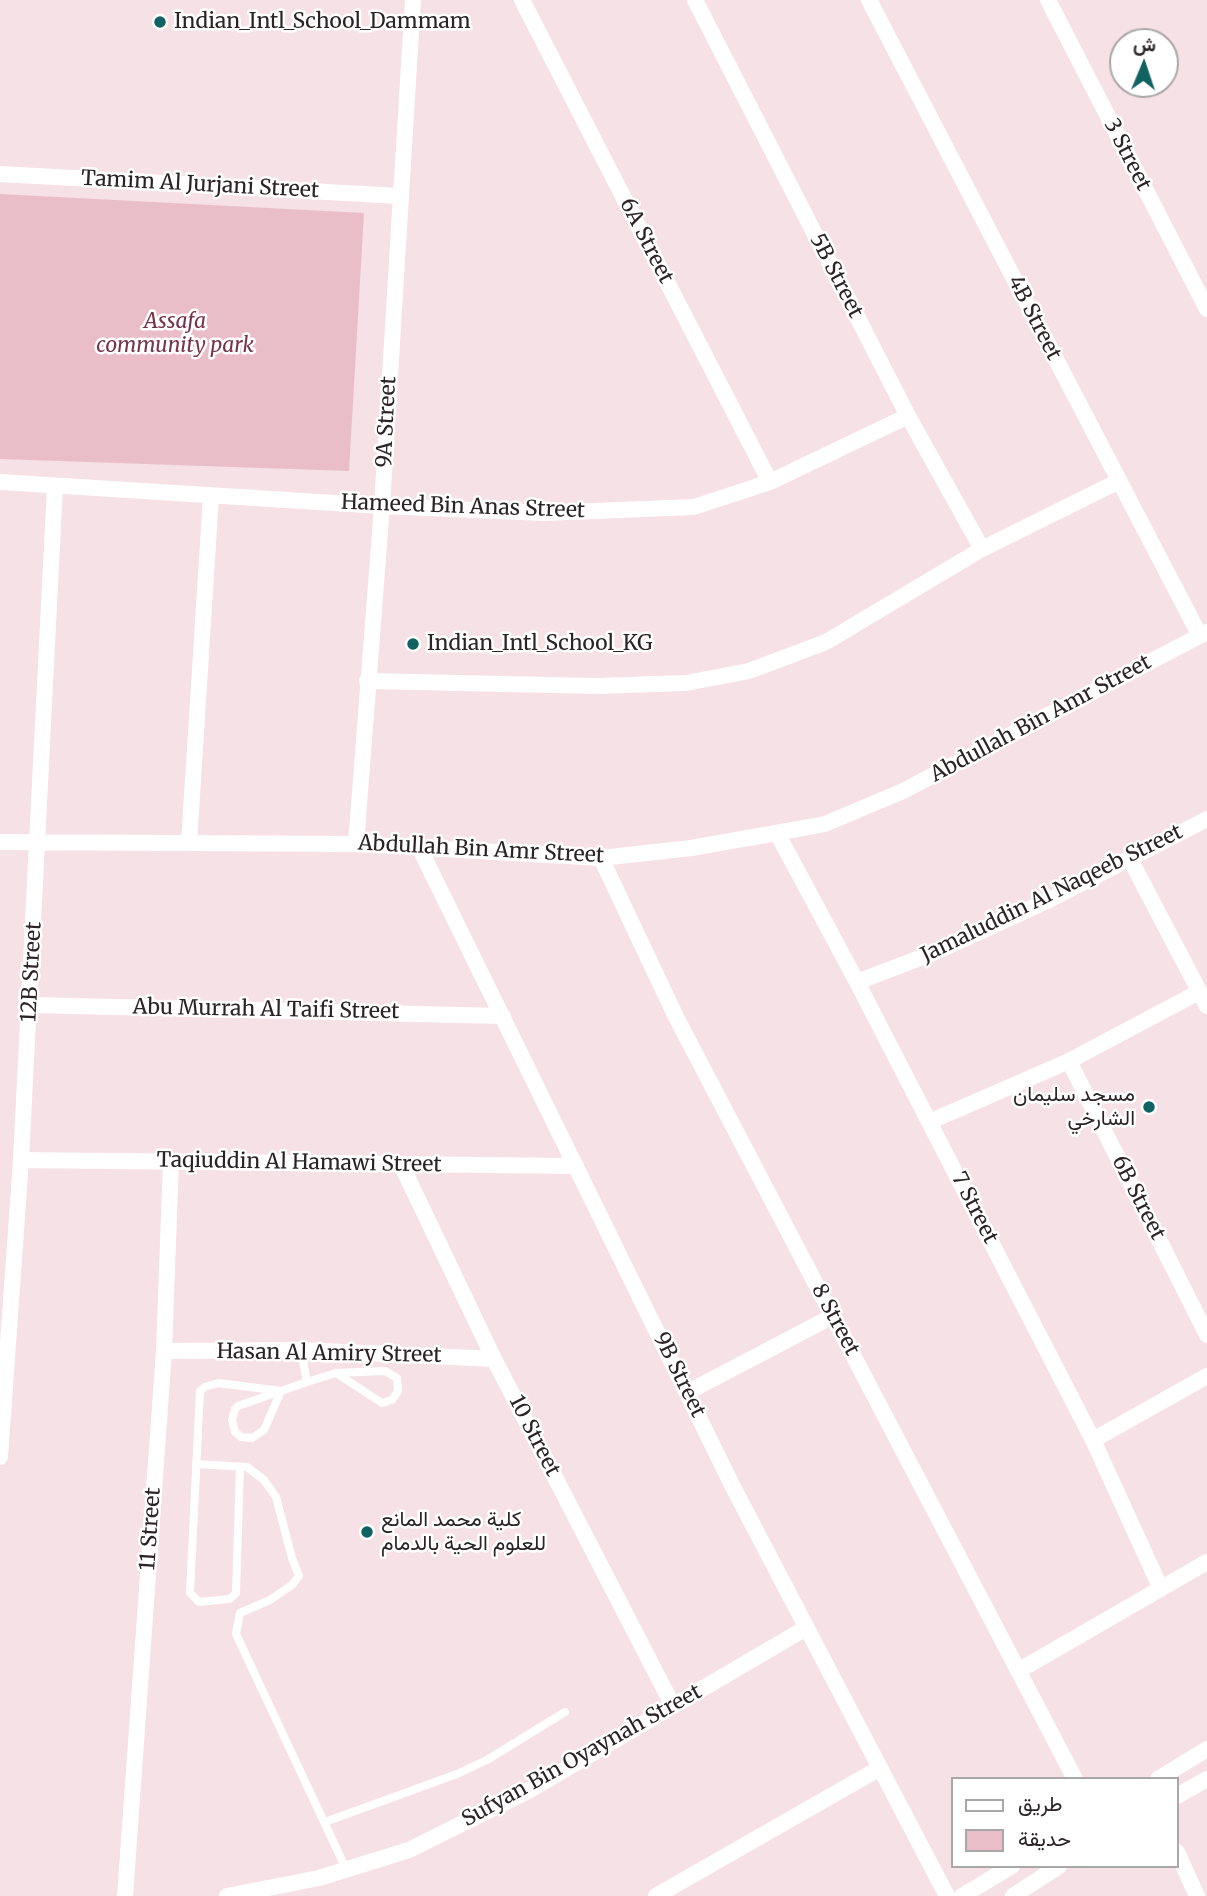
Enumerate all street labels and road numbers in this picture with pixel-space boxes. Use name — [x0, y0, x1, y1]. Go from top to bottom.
street label: 3 Street — [1098, 115, 1156, 195]
street label: Tamim Al Jurjani Street — [80, 166, 320, 204]
street label: 6A Street — [614, 194, 678, 288]
street label: 5B Street — [804, 230, 868, 322]
street label: 4B Street — [1002, 272, 1066, 364]
street label: 9A Street — [372, 376, 402, 468]
street label: Hameed Bin Anas Street — [341, 490, 585, 524]
street label: Abdullah Bin Amr Street — [926, 650, 1156, 788]
street label: Jamaluddin Al Naqeeb Street — [917, 820, 1187, 968]
street label: Abdullah Bin Amr Street — [357, 831, 605, 869]
street label: 12B Street — [17, 921, 47, 1023]
street label: Abu Murrah Al Taifi Street — [132, 995, 400, 1025]
street label: Taqiuddin Al Hamawi Street — [156, 1148, 442, 1178]
street label: 6B Street — [1106, 1152, 1170, 1244]
street label: 7 Street — [945, 1168, 1003, 1248]
street label: 8 Street — [806, 1280, 864, 1360]
street label: 9B Street — [648, 1328, 710, 1422]
street label: Hasan Al Amiry Street — [216, 1339, 442, 1369]
street label: 10 Street — [503, 1391, 565, 1481]
street label: 11 Street — [136, 1487, 166, 1571]
street label: Sufyan Bin Oyaynah Street — [458, 1679, 706, 1833]

